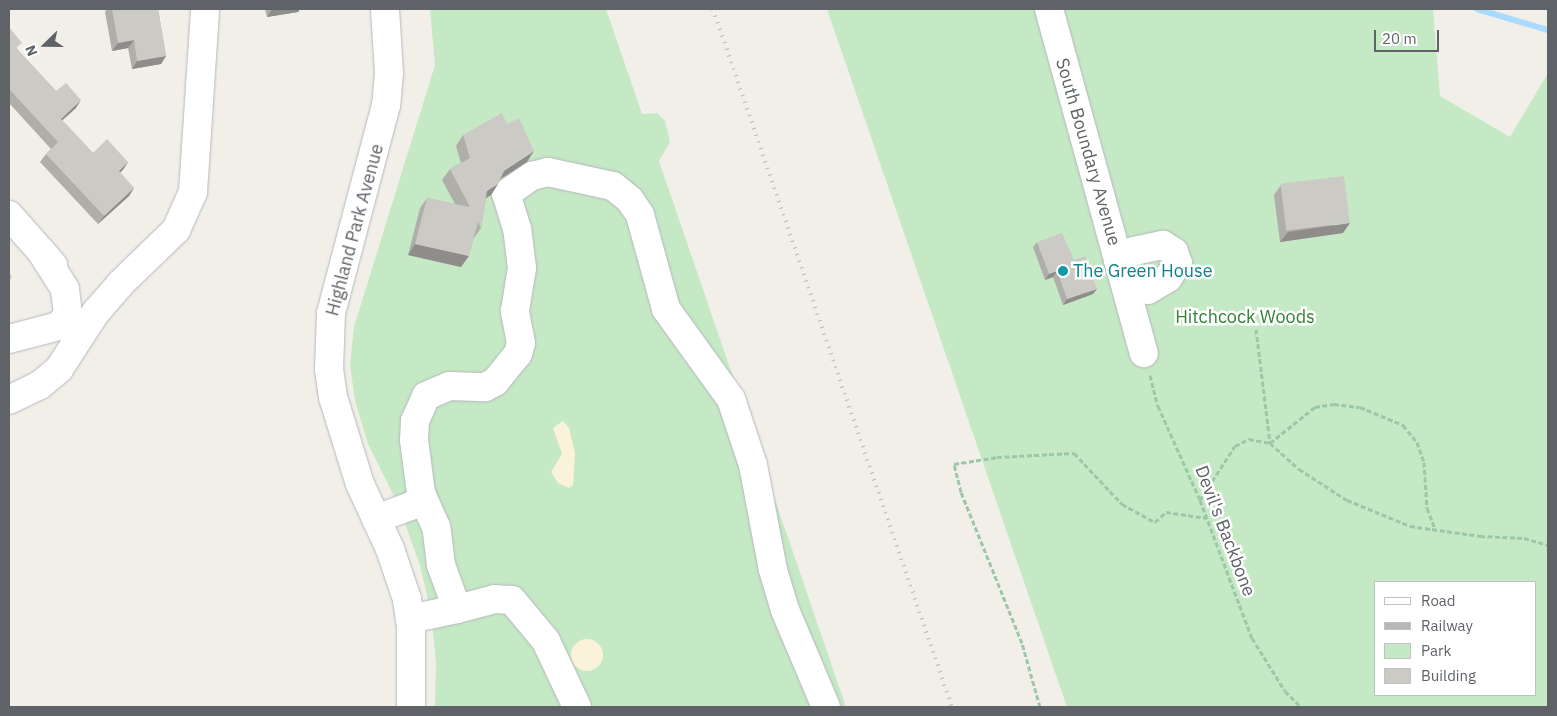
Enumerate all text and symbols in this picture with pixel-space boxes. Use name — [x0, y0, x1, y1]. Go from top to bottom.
north arrow — [20, 20, 70, 70]
scale bar — [1377, 20, 1442, 52]
text: 20 m — [1382, 29, 1417, 48]
text: N — [21, 43, 41, 59]
street label: South Boundary Avenue — [1051, 56, 1125, 248]
street label: Highland Park Avenue — [322, 142, 388, 318]
place label: The Green House — [1073, 260, 1213, 282]
marker: The Green House — [1057, 265, 1069, 277]
park label: Hitchcock Woods — [1175, 306, 1315, 328]
street label: Devil's Backbone — [1190, 463, 1260, 599]
legend — [1374, 581, 1537, 696]
text: Road — [1421, 591, 1456, 610]
text: Railway — [1421, 616, 1473, 635]
text: Park — [1421, 641, 1451, 660]
text: Building — [1421, 666, 1476, 685]

